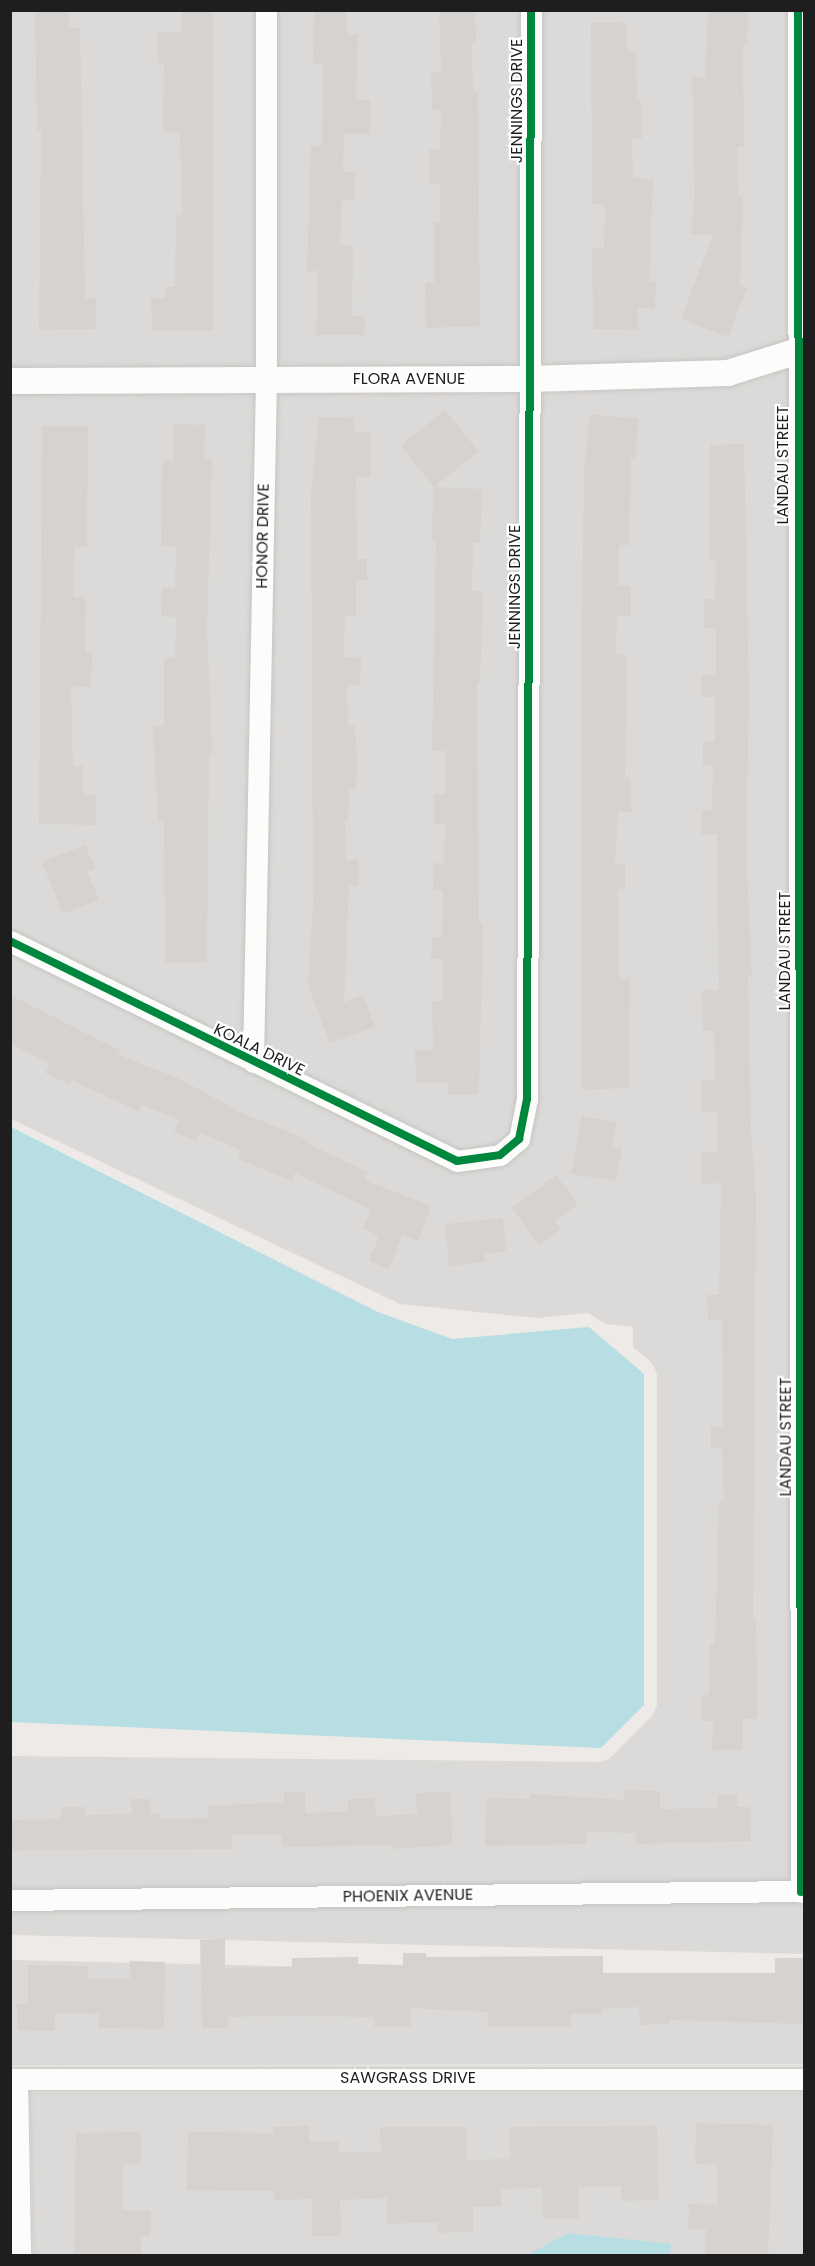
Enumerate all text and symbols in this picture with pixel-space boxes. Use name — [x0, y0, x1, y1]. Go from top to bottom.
street label: JENNINGS DRIVE — [507, 39, 527, 163]
street label: FLORA AVENUE — [353, 369, 465, 389]
street label: LANDAU STREET — [773, 406, 793, 524]
street label: HONOR DRIVE — [252, 483, 274, 589]
street label: JENNINGS DRIVE — [505, 525, 525, 649]
street label: LANDAU STREET — [775, 892, 795, 1010]
street label: KOALA DRIVE — [210, 1020, 308, 1080]
street label: LANDAU STREET — [776, 1378, 796, 1496]
street label: PHOENIX AVENUE — [343, 1885, 473, 1907]
street label: SAWGRASS DRIVE — [340, 2068, 476, 2088]

